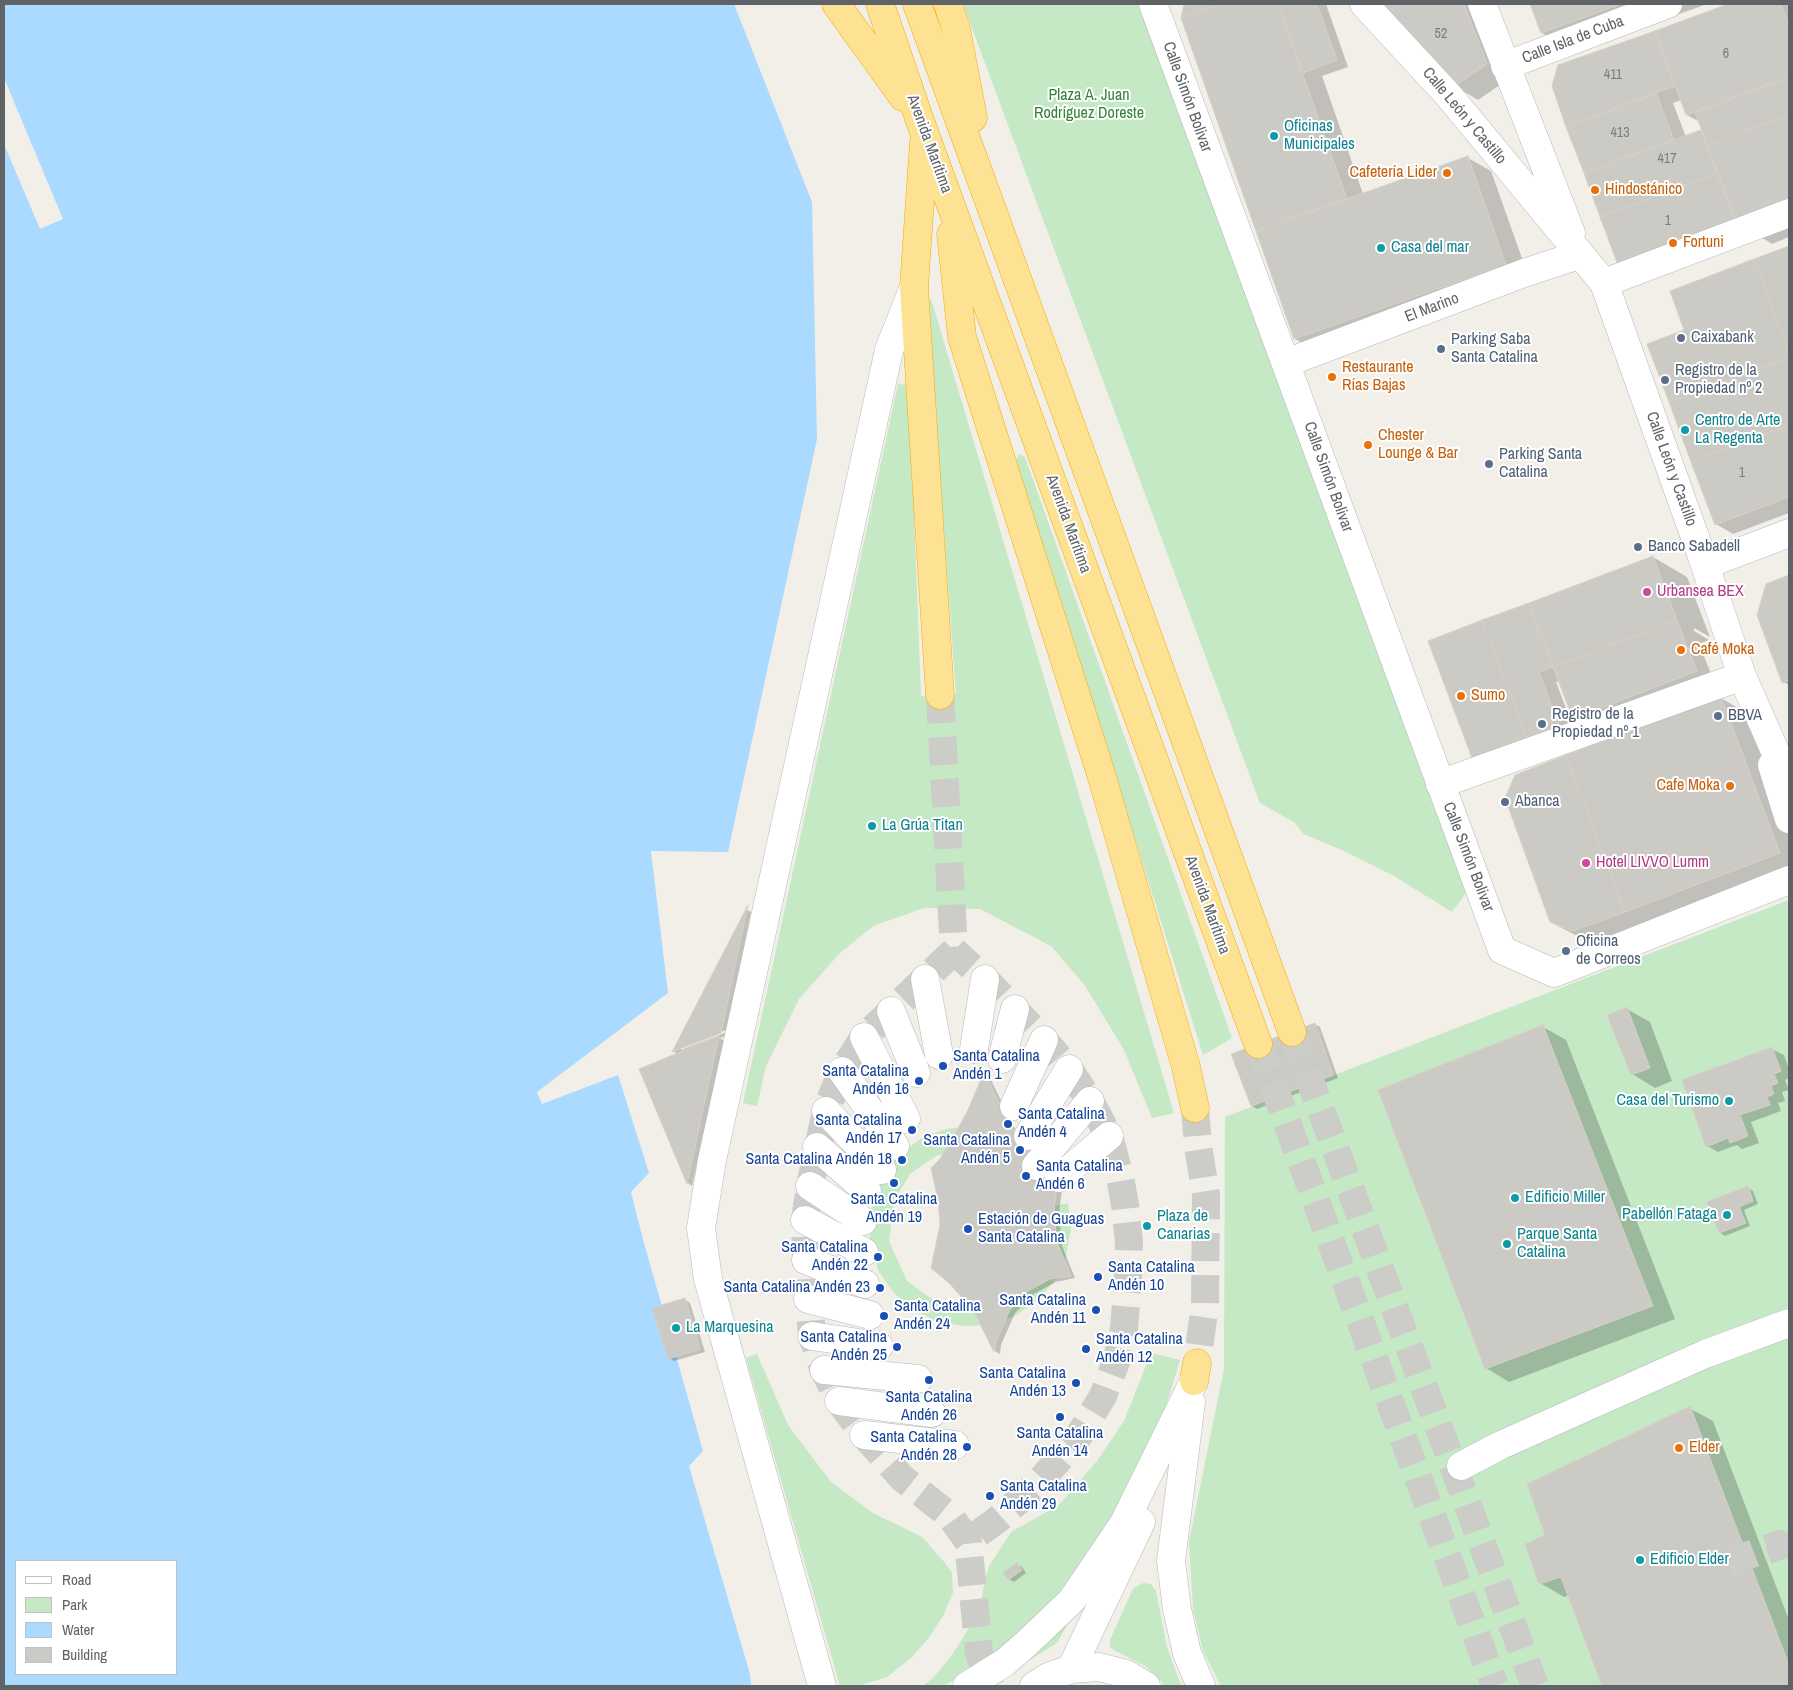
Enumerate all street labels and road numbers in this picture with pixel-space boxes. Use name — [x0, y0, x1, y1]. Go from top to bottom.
street label: Calle Isla de Cuba — [1520, 12, 1626, 68]
street label: Calle Simón Bolivar — [1158, 39, 1216, 155]
street label: Calle León y Castillo — [1418, 64, 1510, 168]
street label: Avenida Marítima — [902, 92, 956, 196]
street label: El Marino — [1402, 289, 1462, 327]
street label: Calle León y Castillo — [1641, 409, 1701, 529]
street label: Calle Simón Bolivar — [1299, 419, 1357, 535]
street label: Avenida Marítima — [1041, 472, 1095, 576]
street label: Calle Simón Bolivar — [1438, 799, 1498, 915]
street label: Avenida Marítima — [1180, 853, 1234, 957]

